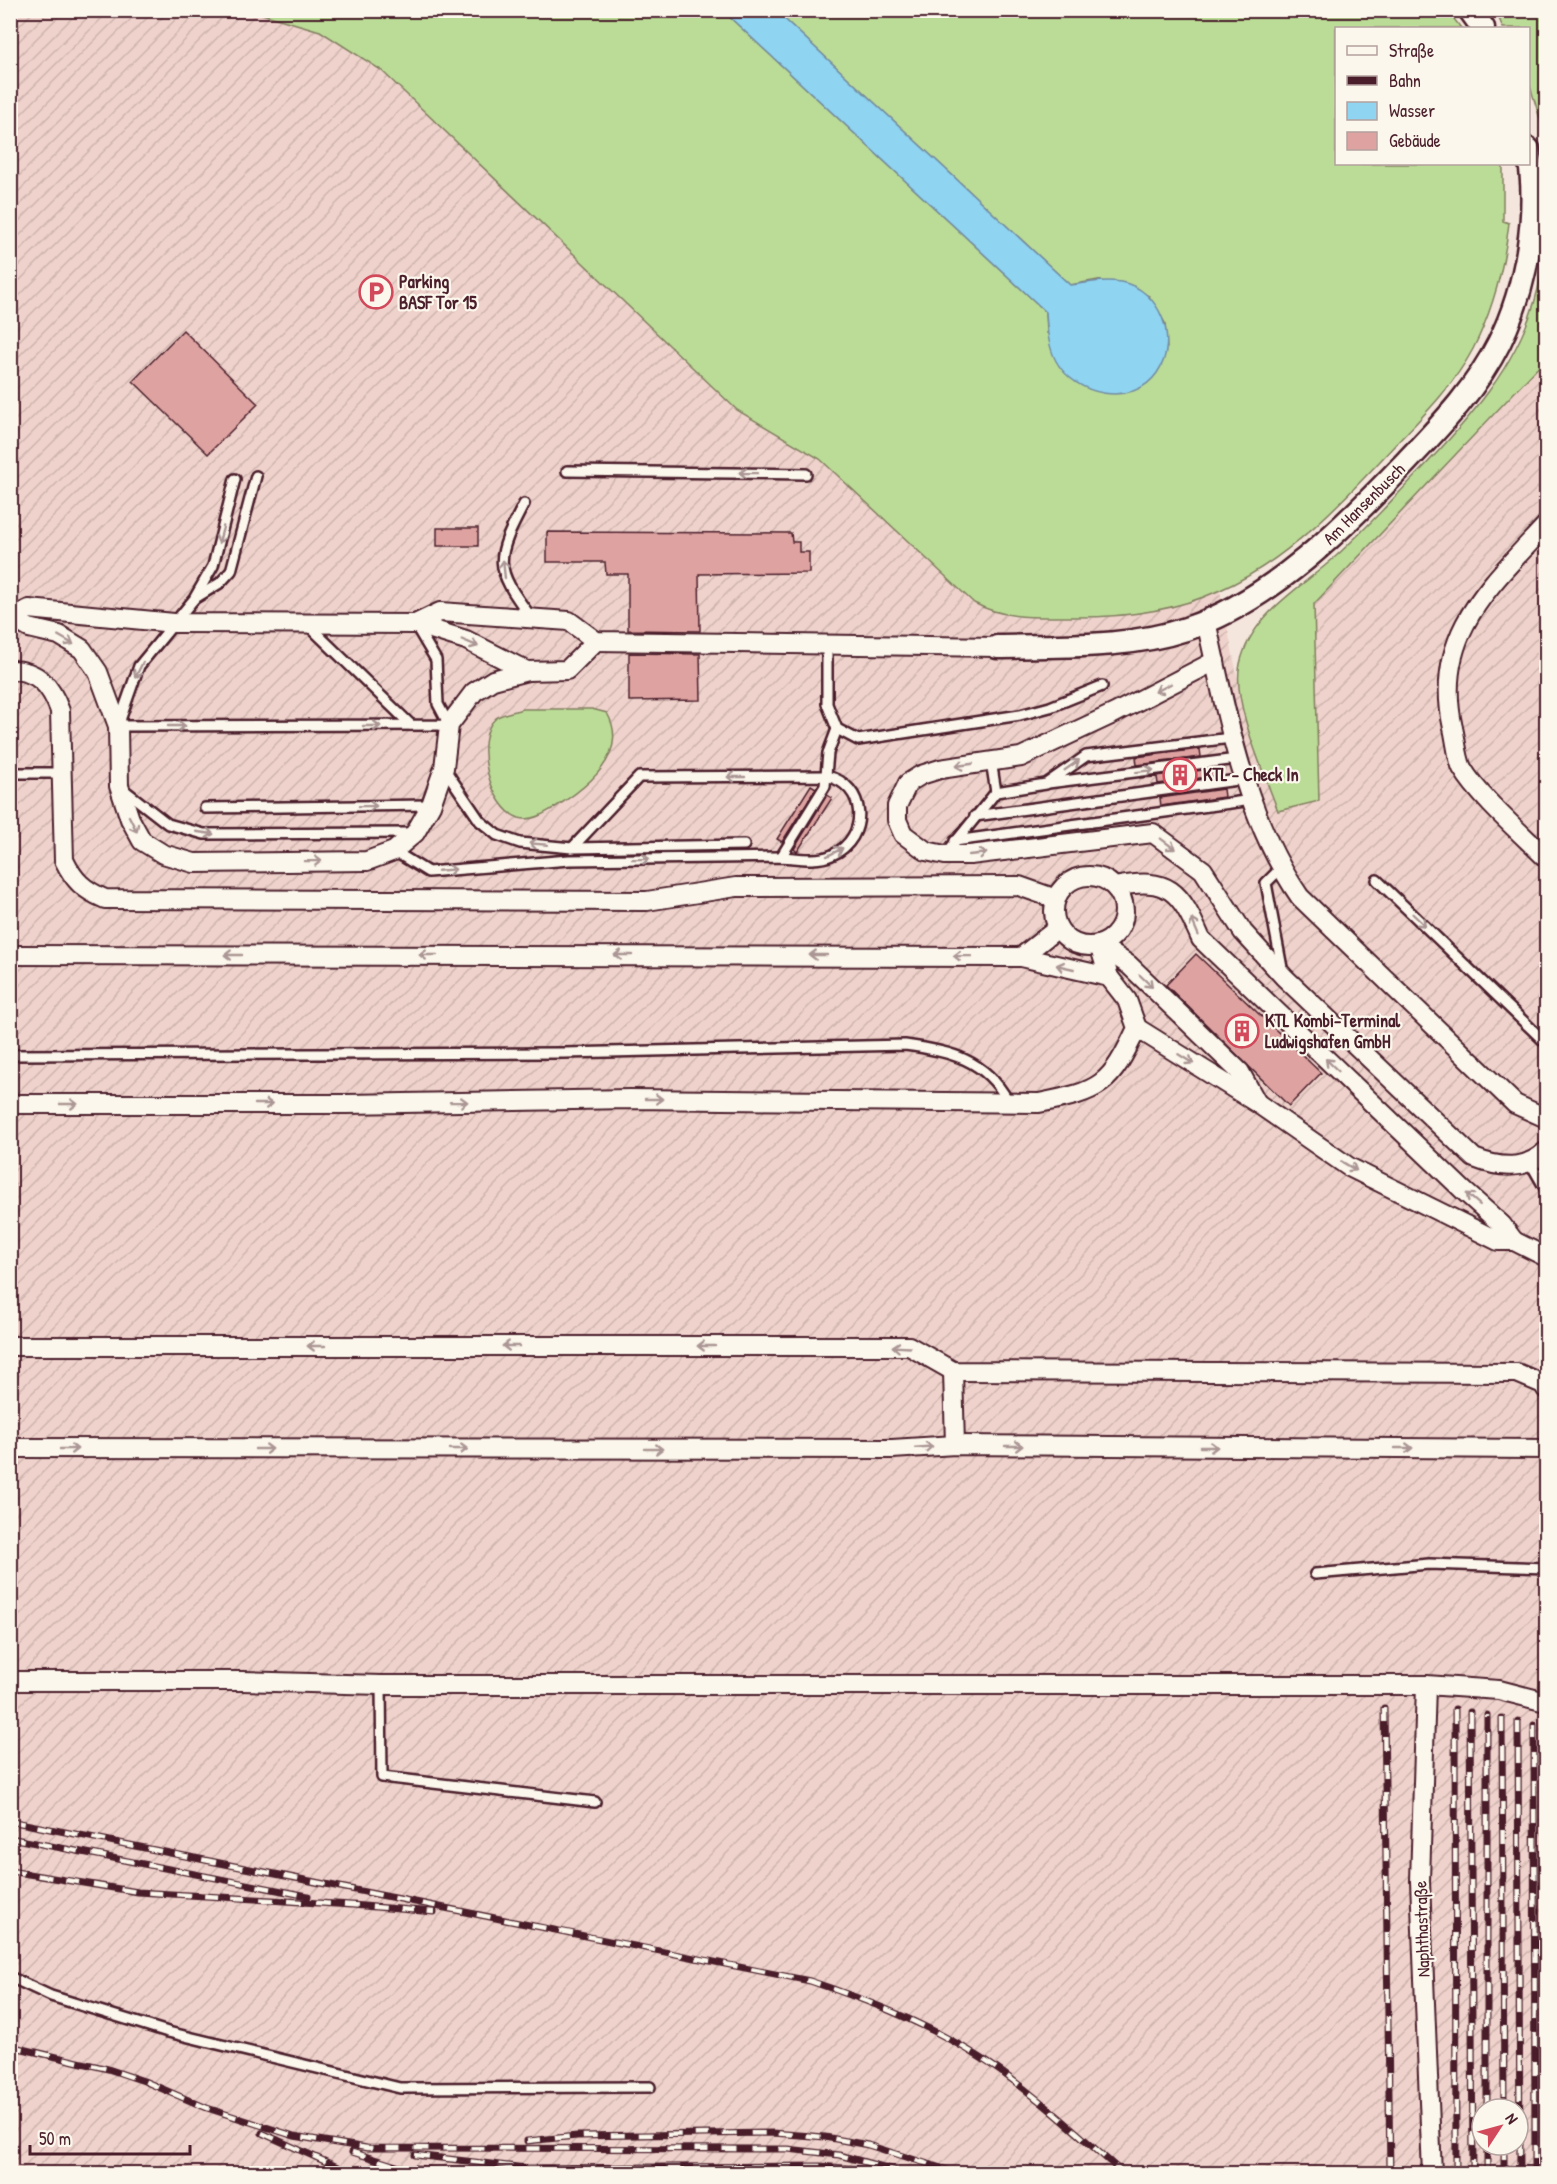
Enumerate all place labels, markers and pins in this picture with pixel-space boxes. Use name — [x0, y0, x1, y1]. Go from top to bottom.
place label: Parking BASF Tor 15 — [399, 269, 477, 315]
parking icon: Parking BASF Tor 15 — [358, 274, 394, 310]
building icon: KTL - Check In — [1162, 757, 1198, 793]
place label: KTL - Check In — [1203, 762, 1299, 787]
place label: KTL Kombi-Terminal Ludwigshafen GmbH — [1265, 1008, 1401, 1055]
building icon: KTL Kombi-Terminal Ludwigshafen GmbH — [1224, 1013, 1260, 1049]

